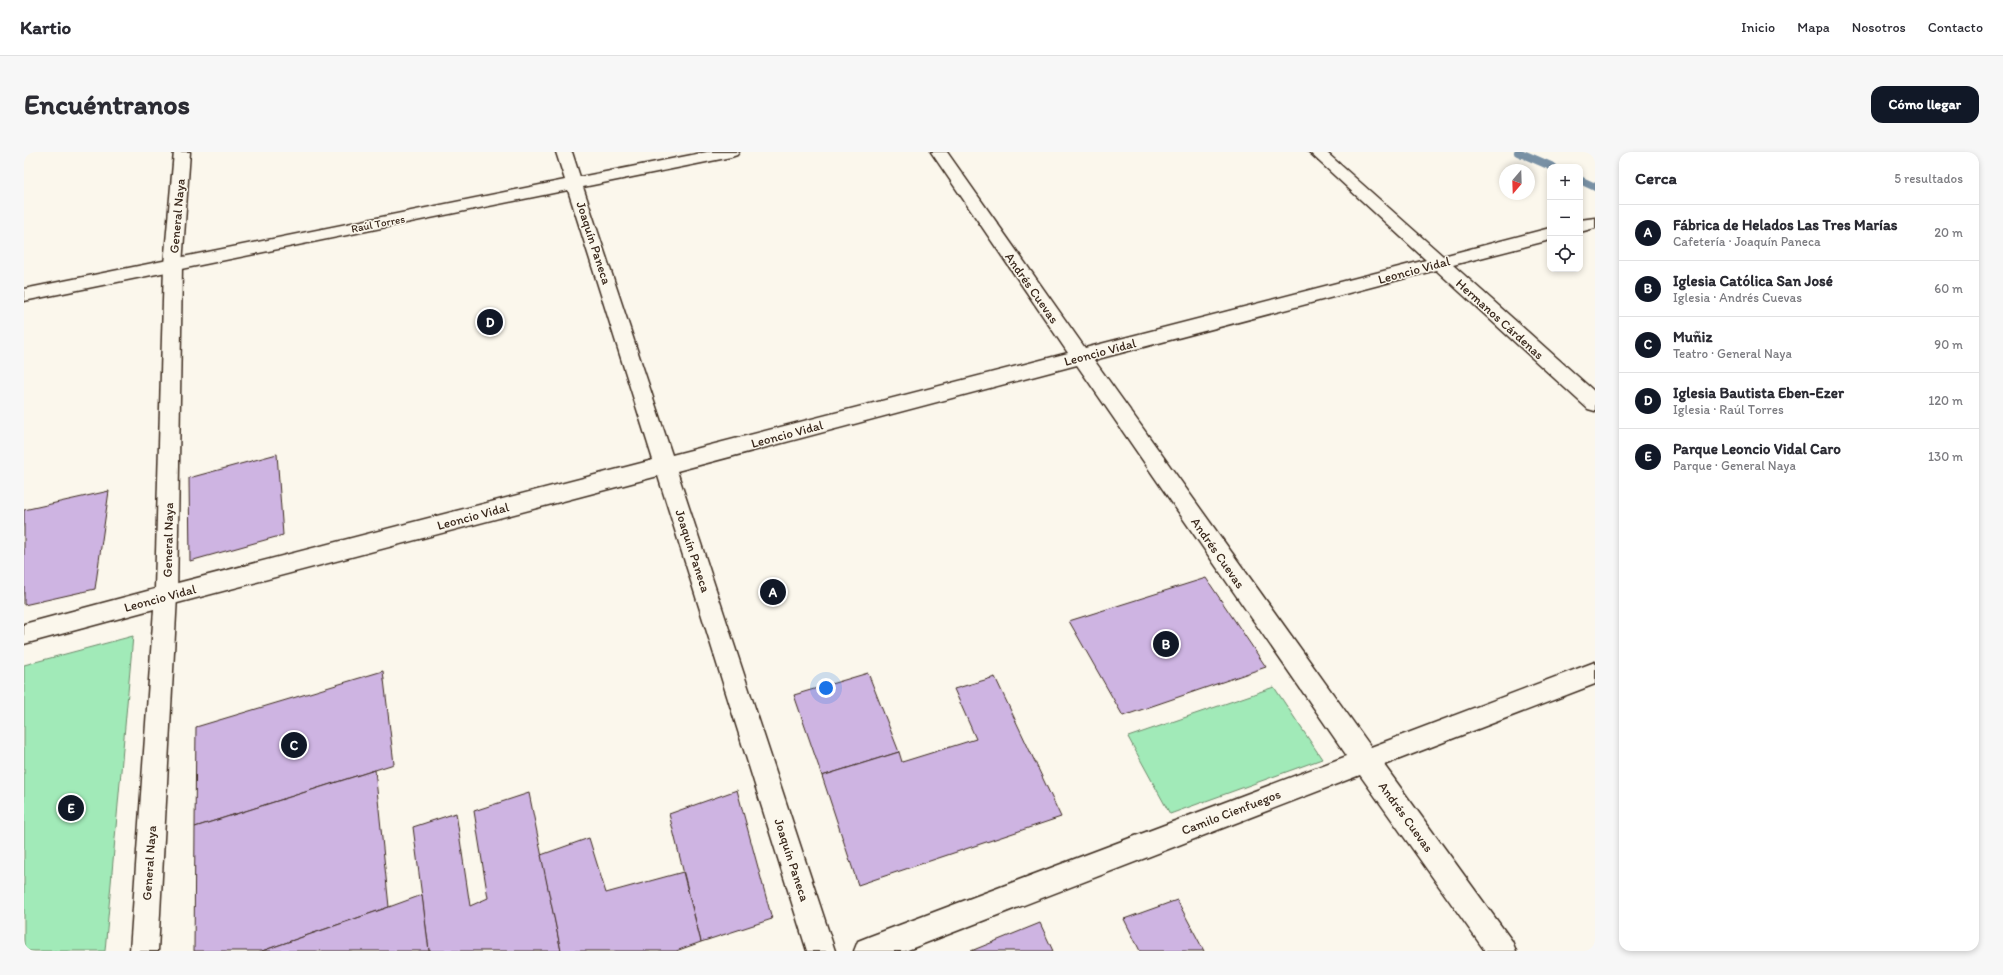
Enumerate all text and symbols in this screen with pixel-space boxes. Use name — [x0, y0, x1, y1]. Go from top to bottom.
text: Kartio — [20, 16, 71, 39]
text: Inicio — [1741, 19, 1775, 36]
text: Mapa — [1797, 19, 1830, 36]
text: Nosotros — [1852, 19, 1906, 36]
text: Contacto — [1928, 19, 1983, 36]
button: Cómo llegar — [1871, 86, 1979, 123]
text: Encuéntranos — [24, 87, 190, 121]
north arrow — [1499, 164, 1535, 200]
map controls — [1547, 164, 1583, 272]
button: + — [1547, 164, 1583, 200]
text: Cerca — [1635, 168, 1677, 188]
text: 5 resultados — [1894, 171, 1963, 186]
street label: General Naya — [166, 177, 188, 254]
street label: Joaquín Paneca — [574, 200, 615, 287]
button: − — [1547, 200, 1583, 236]
street label: Raúl Torres — [350, 212, 406, 236]
text: Fábrica de Helados Las Tres Marías — [1673, 216, 1898, 234]
text: A — [1644, 225, 1652, 240]
text: 20 m — [1934, 225, 1963, 240]
text: Cafetería · Joaquín Paneca — [1673, 234, 1821, 249]
button: locate — [1547, 236, 1583, 272]
street label: Andrés Cuevas — [1002, 250, 1062, 326]
street label: Leoncio Vidal — [1376, 253, 1452, 287]
text: Iglesia Católica San José — [1673, 272, 1833, 290]
street label: Hermanos Cárdenas — [1453, 276, 1547, 362]
text: B — [1644, 281, 1652, 296]
text: 60 m — [1934, 281, 1963, 296]
text: Iglesia · Andrés Cuevas — [1673, 290, 1802, 305]
pin: D — [477, 307, 503, 337]
text: Muñiz — [1673, 328, 1712, 346]
street label: Leoncio Vidal — [1062, 335, 1138, 369]
text: C — [1644, 337, 1652, 352]
text: 90 m — [1934, 337, 1963, 352]
text: Teatro · General Naya — [1673, 346, 1792, 361]
text: Iglesia Bautista Eben-Ezer — [1673, 384, 1844, 402]
text: D — [1644, 393, 1652, 408]
text: 120 m — [1928, 393, 1963, 408]
text: Iglesia · Raúl Torres — [1673, 402, 1784, 417]
street label: Leoncio Vidal — [749, 417, 825, 451]
text: Parque Leoncio Vidal Caro — [1673, 440, 1841, 458]
text: E — [1644, 449, 1652, 464]
text: 130 m — [1928, 449, 1963, 464]
text: Parque · General Naya — [1673, 458, 1796, 473]
street label: Leoncio Vidal — [435, 499, 511, 533]
street label: General Naya — [160, 502, 176, 578]
street label: Joaquín Paneca — [673, 508, 714, 595]
street label: Andrés Cuevas — [1188, 515, 1248, 591]
pin: A — [760, 577, 786, 607]
street label: Leoncio Vidal — [122, 581, 198, 615]
pin: B — [1153, 629, 1179, 659]
your location — [816, 678, 836, 698]
pin: C — [281, 730, 307, 760]
street label: Andrés Cuevas — [1376, 779, 1437, 855]
street label: Camilo Cienfuegos — [1179, 786, 1283, 838]
pin: E — [58, 793, 84, 823]
street label: Joaquín Paneca — [772, 817, 813, 904]
street label: General Naya — [139, 825, 159, 901]

